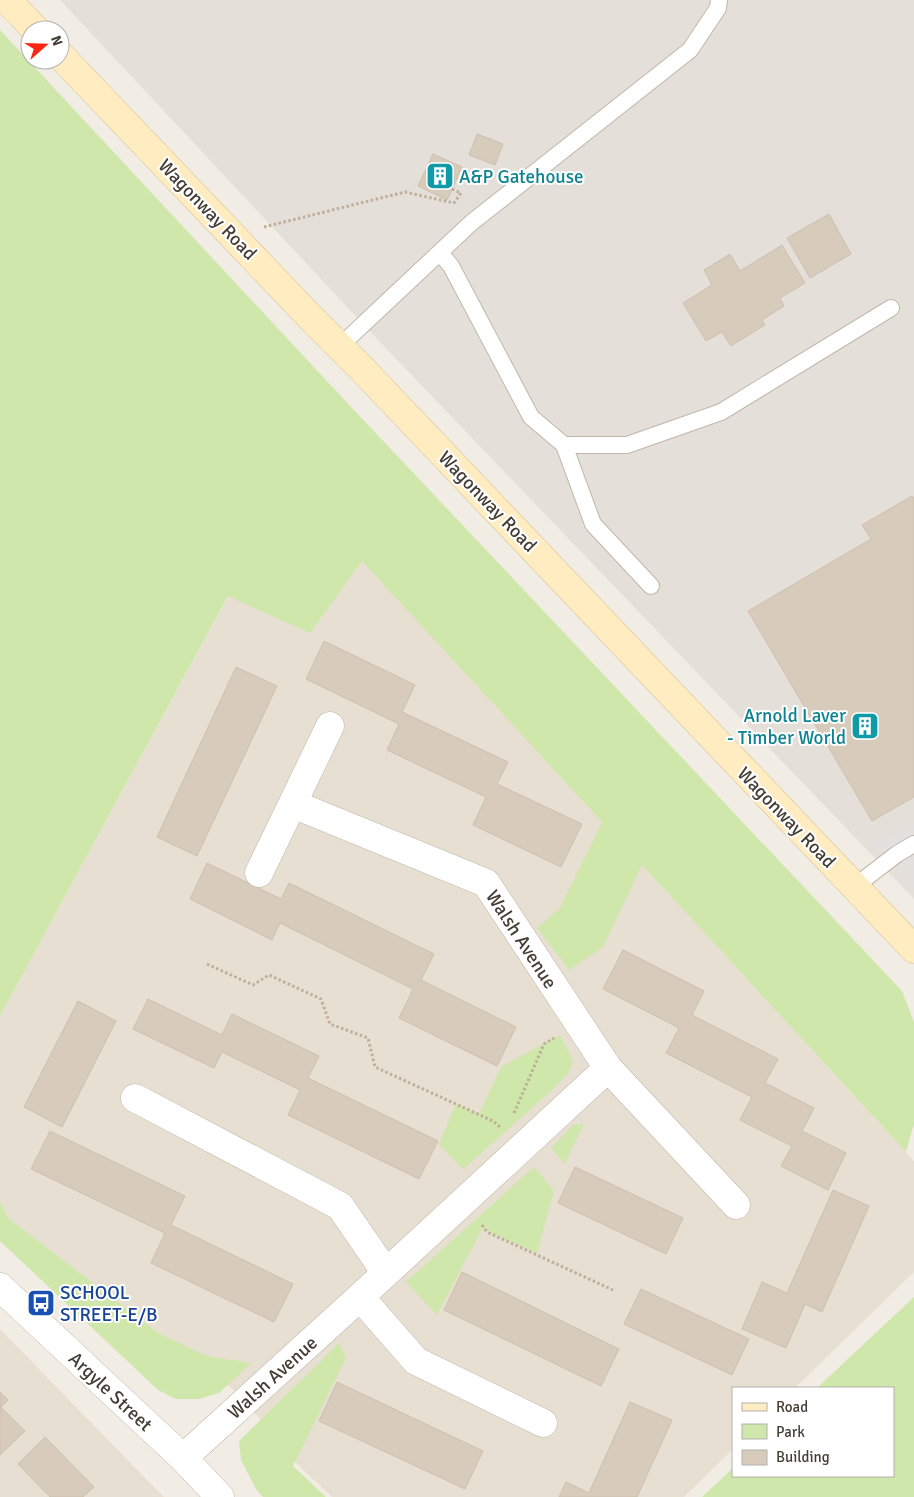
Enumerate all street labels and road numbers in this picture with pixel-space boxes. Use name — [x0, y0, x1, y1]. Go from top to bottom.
street label: Wagonway Road — [153, 154, 262, 265]
street label: Wagonway Road — [433, 446, 542, 557]
street label: Wagonway Road — [732, 762, 841, 873]
street label: Walsh Avenue — [480, 886, 562, 993]
street label: Walsh Avenue — [223, 1331, 323, 1424]
street label: Argyle Street — [63, 1347, 157, 1437]

